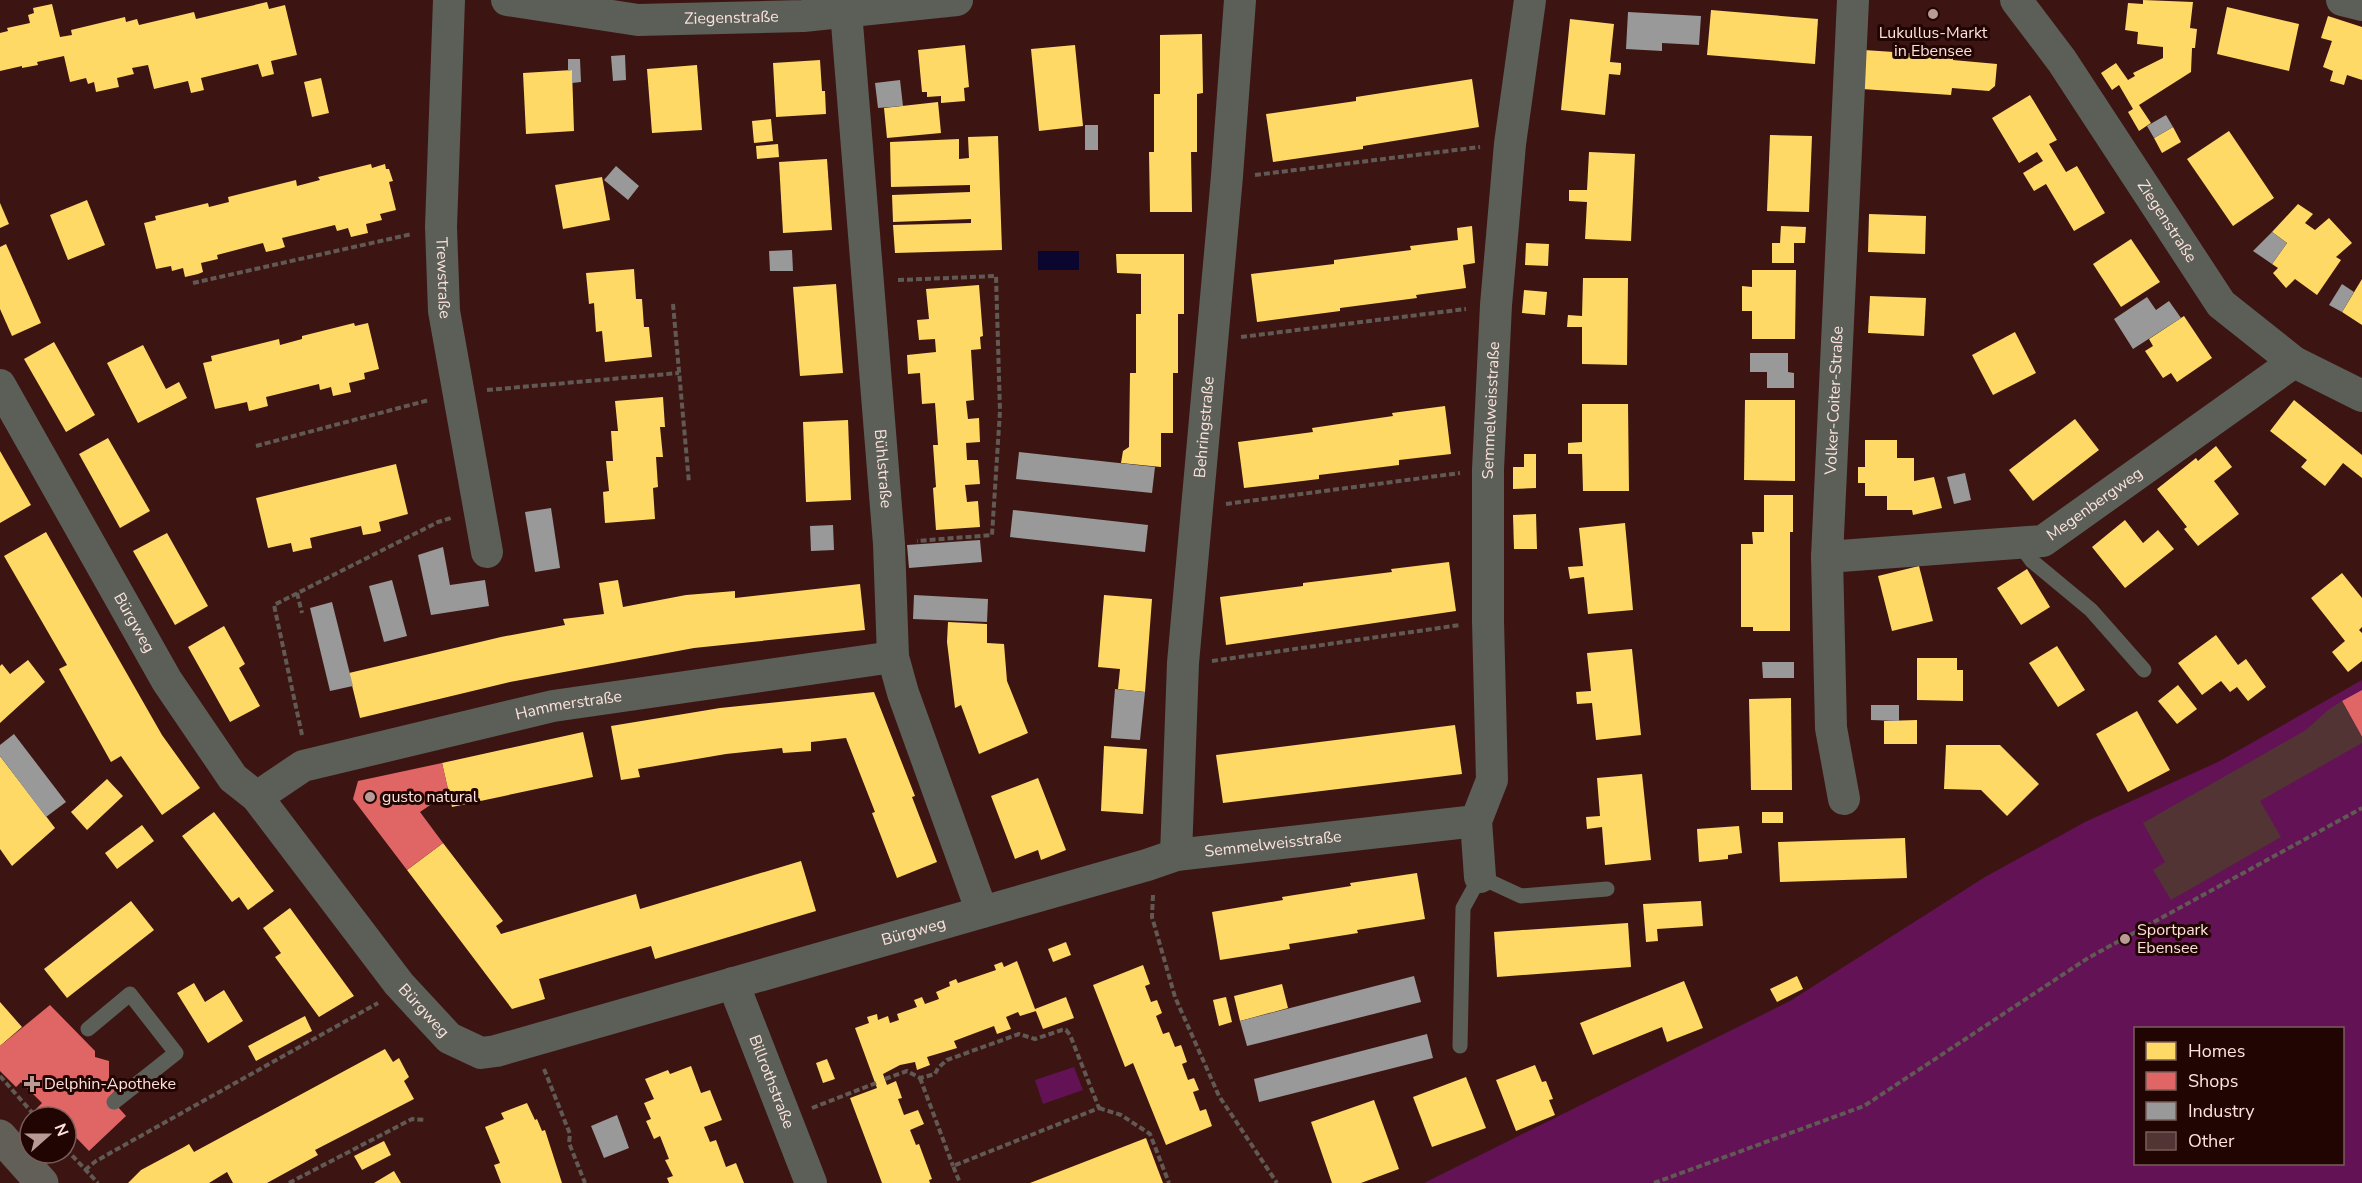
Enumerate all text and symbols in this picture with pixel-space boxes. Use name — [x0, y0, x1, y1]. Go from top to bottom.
street label: Ziegenstraße — [684, 6, 779, 30]
marker: Lukullus-Markt in Ebensee — [1926, 7, 1940, 21]
place label: Lukullus-Markt in Ebensee — [1879, 22, 1988, 62]
street label: Ziegenstraße — [2132, 176, 2202, 267]
street label: Trewstraße — [430, 237, 456, 320]
street label: Volker-Coiter-Straße — [1820, 326, 1849, 476]
street label: Semmelweisstraße — [1477, 341, 1505, 479]
street label: Behringstraße — [1189, 375, 1220, 479]
street label: Bühlstraße — [869, 428, 897, 509]
street label: Megenbergweg — [2042, 462, 2147, 546]
street label: Bürgweg — [108, 589, 160, 657]
street label: Hammerstraße — [513, 685, 623, 726]
place label: gusto natural — [382, 786, 478, 808]
marker: gusto natural — [363, 790, 377, 804]
street label: Semmelweisstraße — [1203, 825, 1343, 863]
street label: Bürgweg — [879, 912, 948, 951]
place label: Sportpark Ebensee — [2137, 919, 2209, 959]
marker: Sportpark Ebensee — [2118, 932, 2132, 946]
street label: Bürgweg — [393, 979, 454, 1042]
legend — [2134, 1027, 2344, 1165]
street label: Billrothstraße — [743, 1032, 800, 1132]
text: Homes — [2188, 1039, 2245, 1063]
text: Shops — [2188, 1069, 2238, 1093]
place label: Delphin-Apotheke — [44, 1073, 176, 1095]
marker: Delphin-Apotheke — [25, 1077, 39, 1091]
text: Industry — [2188, 1099, 2255, 1123]
north arrow — [18, 1105, 78, 1165]
text: N — [49, 1120, 73, 1140]
text: Other — [2188, 1129, 2235, 1153]

